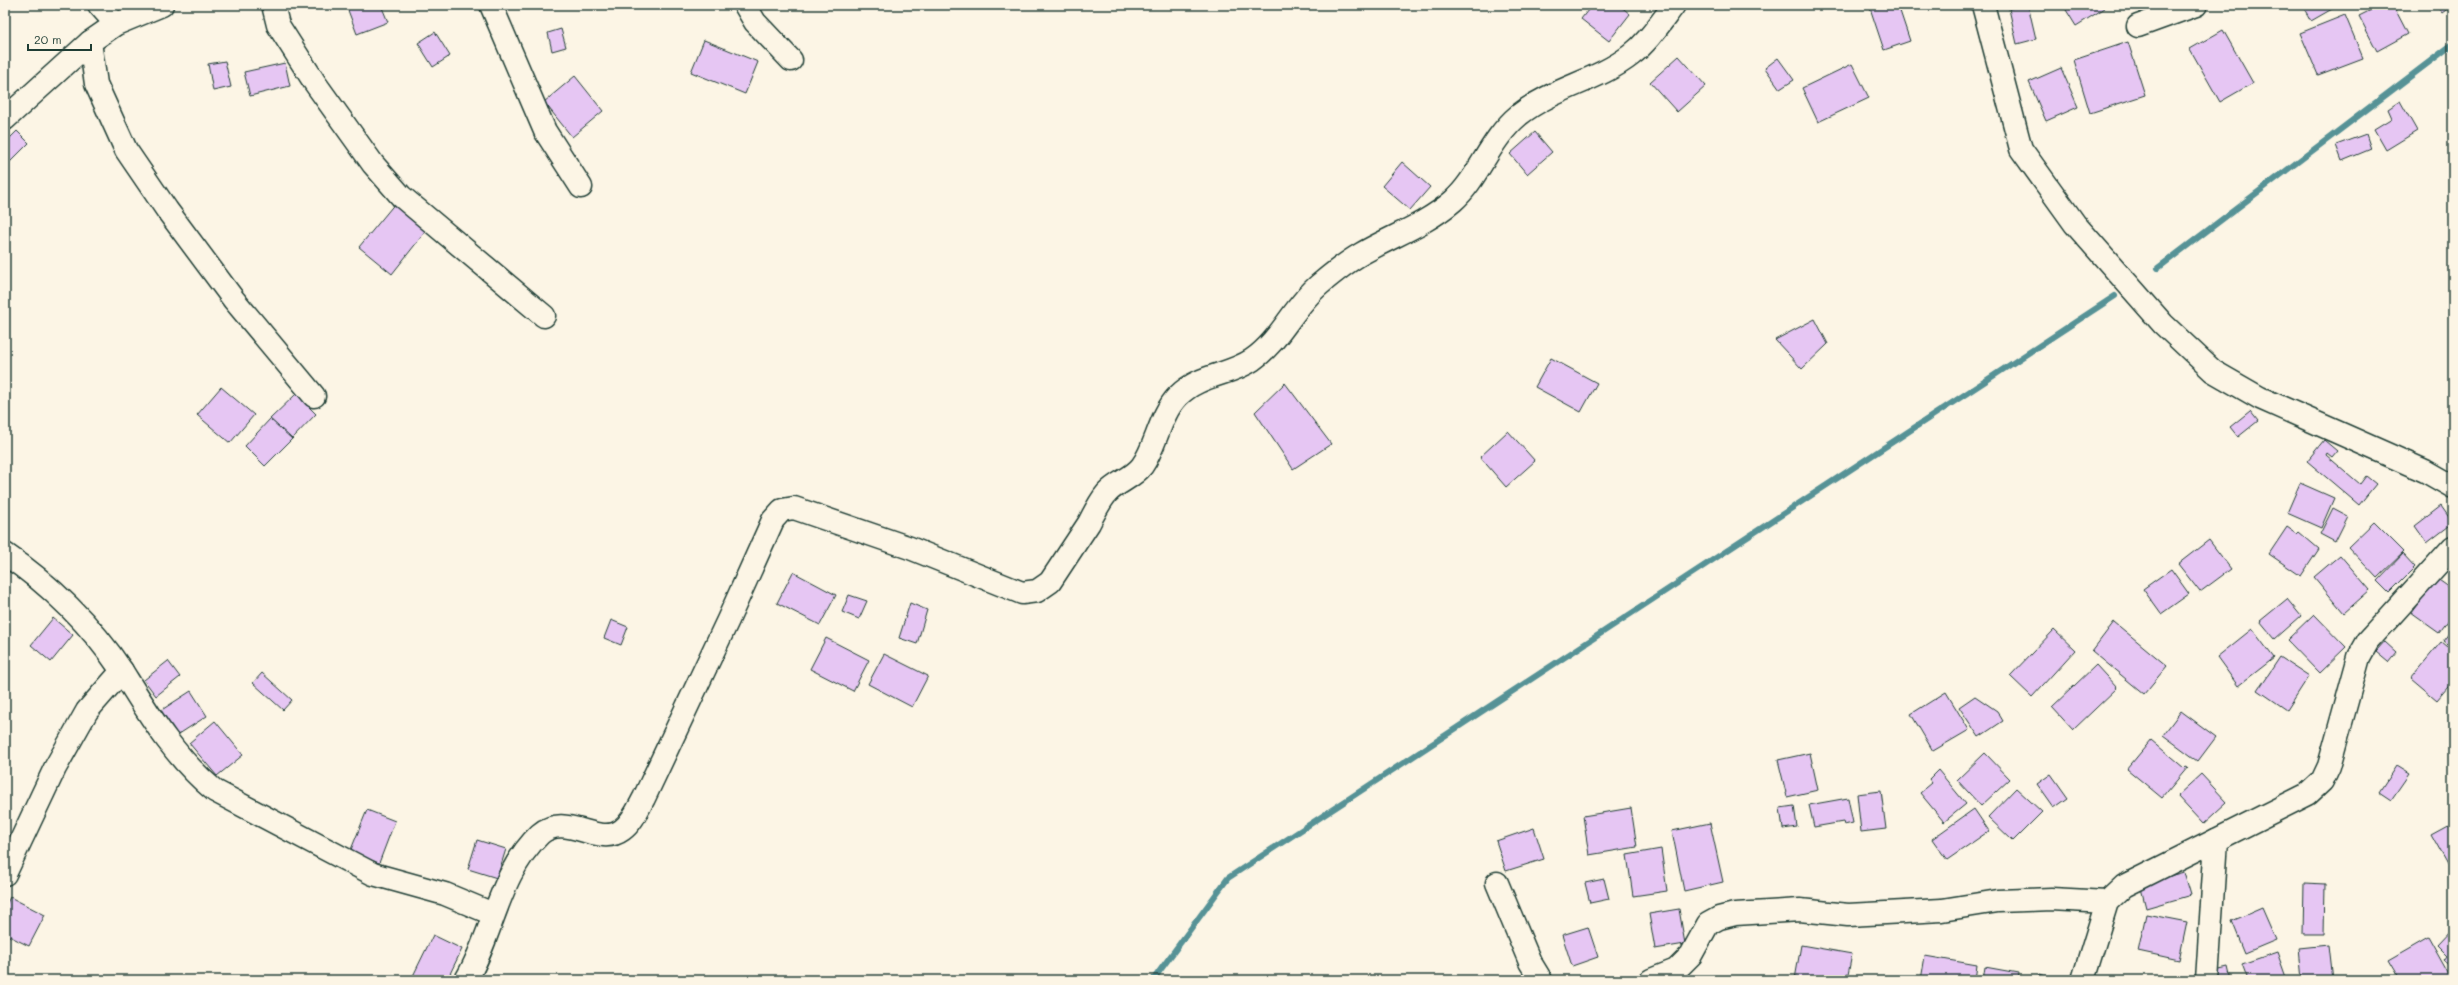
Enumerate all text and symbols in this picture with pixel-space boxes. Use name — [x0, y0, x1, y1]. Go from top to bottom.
scale bar — [28, 26, 91, 52]
text: 20 m — [34, 31, 62, 47]

